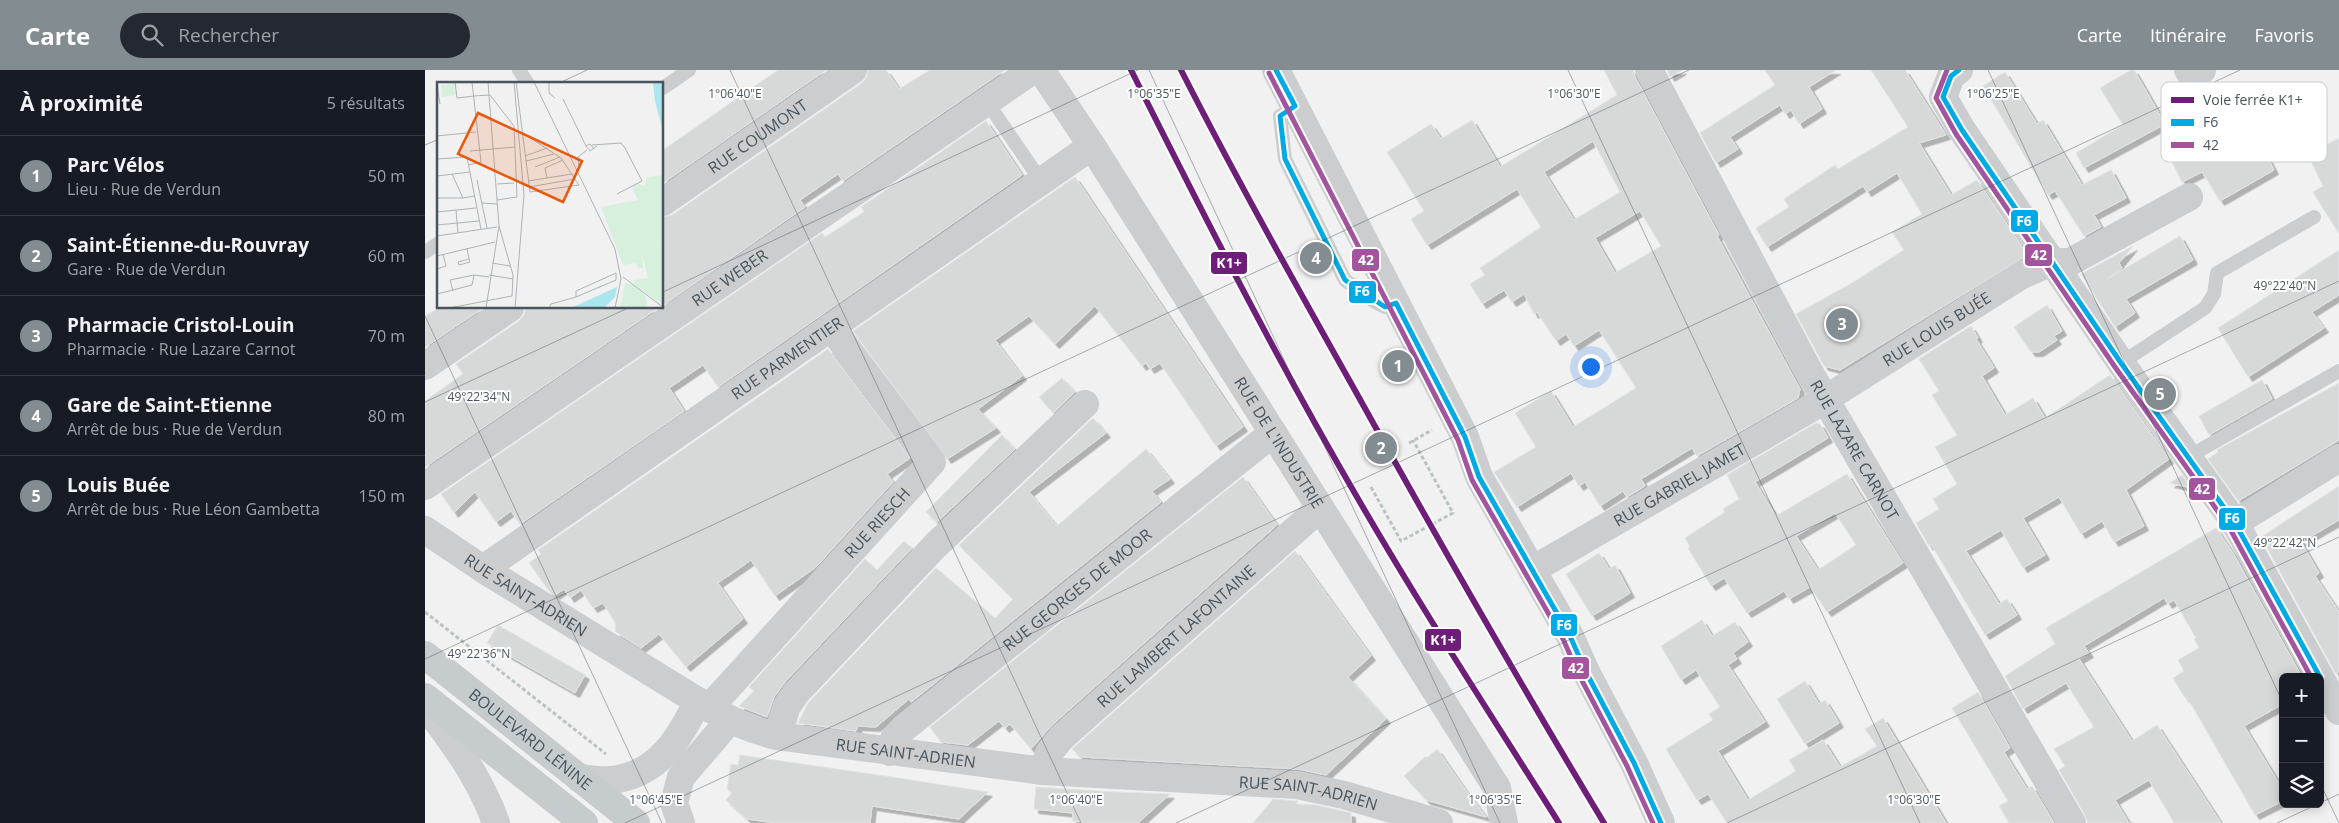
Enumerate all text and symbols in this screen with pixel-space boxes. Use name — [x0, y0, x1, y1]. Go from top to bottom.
search box — [120, 13, 470, 58]
text: Carte — [25, 19, 90, 52]
icon: search — [138, 21, 166, 49]
text: Rechercher — [178, 22, 279, 48]
text: Carte — [2077, 23, 2122, 47]
text: Itinéraire — [2150, 23, 2226, 47]
text: Favoris — [2254, 23, 2314, 47]
inset map — [437, 82, 664, 309]
legend — [2161, 82, 2327, 162]
text: 1°06'40"E — [708, 85, 762, 102]
text: 1°06'35"E — [1127, 85, 1181, 102]
text: 1°06'30"E — [1547, 85, 1601, 102]
text: 1°06'25"E — [1966, 85, 2020, 102]
text: À proximité — [20, 89, 143, 117]
text: Voie ferrée K1+ — [2203, 90, 2303, 109]
text: 5 résultats — [327, 92, 405, 114]
street label: RUE COUMONT — [703, 94, 812, 179]
text: F6 — [2203, 112, 2218, 131]
text: 42 — [2203, 135, 2219, 154]
text: Parc Vélos — [67, 152, 164, 178]
text: 1 — [31, 165, 41, 187]
text: 50 m — [368, 165, 405, 187]
text: Lieu · Rue de Verdun — [67, 178, 221, 200]
line badge: F6 — [2010, 209, 2039, 233]
text: F6 — [2016, 211, 2032, 230]
text: Saint-Étienne-du-Rouvray — [67, 232, 309, 258]
pin: 4 — [1300, 239, 1332, 277]
line badge: 42 — [2024, 243, 2053, 267]
street label: RUE WEBER — [687, 244, 772, 311]
text: 2 — [31, 245, 41, 267]
text: 60 m — [368, 245, 405, 267]
text: 42 — [2031, 245, 2047, 264]
line badge: 42 — [1351, 248, 1380, 272]
text: 42 — [1358, 250, 1374, 269]
line badge: K1+ — [1210, 251, 1248, 275]
text: K1+ — [1216, 253, 1242, 272]
text: Gare · Rue de Verdun — [67, 258, 226, 280]
text: 49°22'40"N — [2254, 277, 2316, 294]
line badge: F6 — [1348, 280, 1377, 304]
text: F6 — [1354, 281, 1370, 300]
street label: RUE LOUIS BUÉE — [1878, 286, 1995, 371]
pin: 3 — [1826, 305, 1858, 343]
street label: RUE PARMENTIER — [727, 311, 847, 404]
text: Pharmacie Cristol-Louin — [67, 312, 295, 338]
text: 3 — [31, 325, 41, 347]
text: 70 m — [368, 325, 405, 347]
text: Pharmacie · Rue Lazare Carnot — [67, 338, 296, 360]
pin: 1 — [1382, 347, 1414, 385]
your location — [1578, 354, 1604, 380]
street label: RUE DE L'INDUSTRIE — [1229, 372, 1329, 512]
pin: 5 — [2144, 375, 2176, 413]
street label: RUE LAZARE CARNOT — [1805, 376, 1904, 524]
text: 49°22'34"N — [448, 388, 510, 405]
text: Gare de Saint-Etienne — [67, 392, 272, 418]
text: 4 — [31, 405, 41, 427]
text: 80 m — [368, 405, 405, 427]
text: Arrêt de bus · Rue de Verdun — [67, 418, 282, 440]
pin: 2 — [1365, 429, 1397, 467]
street label: RUE GABRIEL JAMET — [1609, 438, 1749, 532]
text: Louis Buée — [67, 472, 170, 498]
line badge: 42 — [2188, 477, 2216, 501]
text: 42 — [2194, 479, 2210, 498]
street label: RUE RIESCH — [839, 483, 915, 563]
text: 5 — [31, 485, 41, 507]
text: 150 m — [359, 485, 405, 507]
text: Arrêt de bus · Rue Léon Gambetta — [67, 498, 320, 520]
line badge: F6 — [2218, 507, 2246, 531]
text: F6 — [2224, 508, 2240, 527]
street label: RUE GEORGES DE MOOR — [998, 523, 1156, 656]
text: 49°22'42"N — [2254, 534, 2316, 551]
street label: RUE SAINT-ADRIEN — [460, 548, 591, 642]
street label: RUE LAMBERT LAFONTAINE — [1092, 560, 1260, 712]
line badge: F6 — [1550, 613, 1578, 637]
text: F6 — [1556, 615, 1572, 634]
line badge: K1+ — [1424, 628, 1462, 652]
text: K1+ — [1430, 630, 1456, 649]
text: 49°22'36"N — [448, 645, 510, 662]
line badge: 42 — [1561, 656, 1590, 680]
text: 42 — [1568, 658, 1584, 677]
map controls — [2279, 673, 2324, 808]
button: + — [2279, 673, 2324, 718]
street label: BOULEVARD LÉNINE — [464, 683, 597, 795]
button: − — [2279, 718, 2324, 763]
street label: RUE SAINT-ADRIEN — [835, 733, 977, 773]
button: layers — [2279, 763, 2324, 808]
street label: RUE SAINT-ADRIEN — [1238, 771, 1380, 815]
text: 1°06'45"E — [629, 791, 683, 808]
text: 1°06'40"E — [1049, 791, 1103, 808]
text: 1°06'35"E — [1468, 791, 1522, 808]
text: 1°06'30"E — [1887, 791, 1941, 808]

